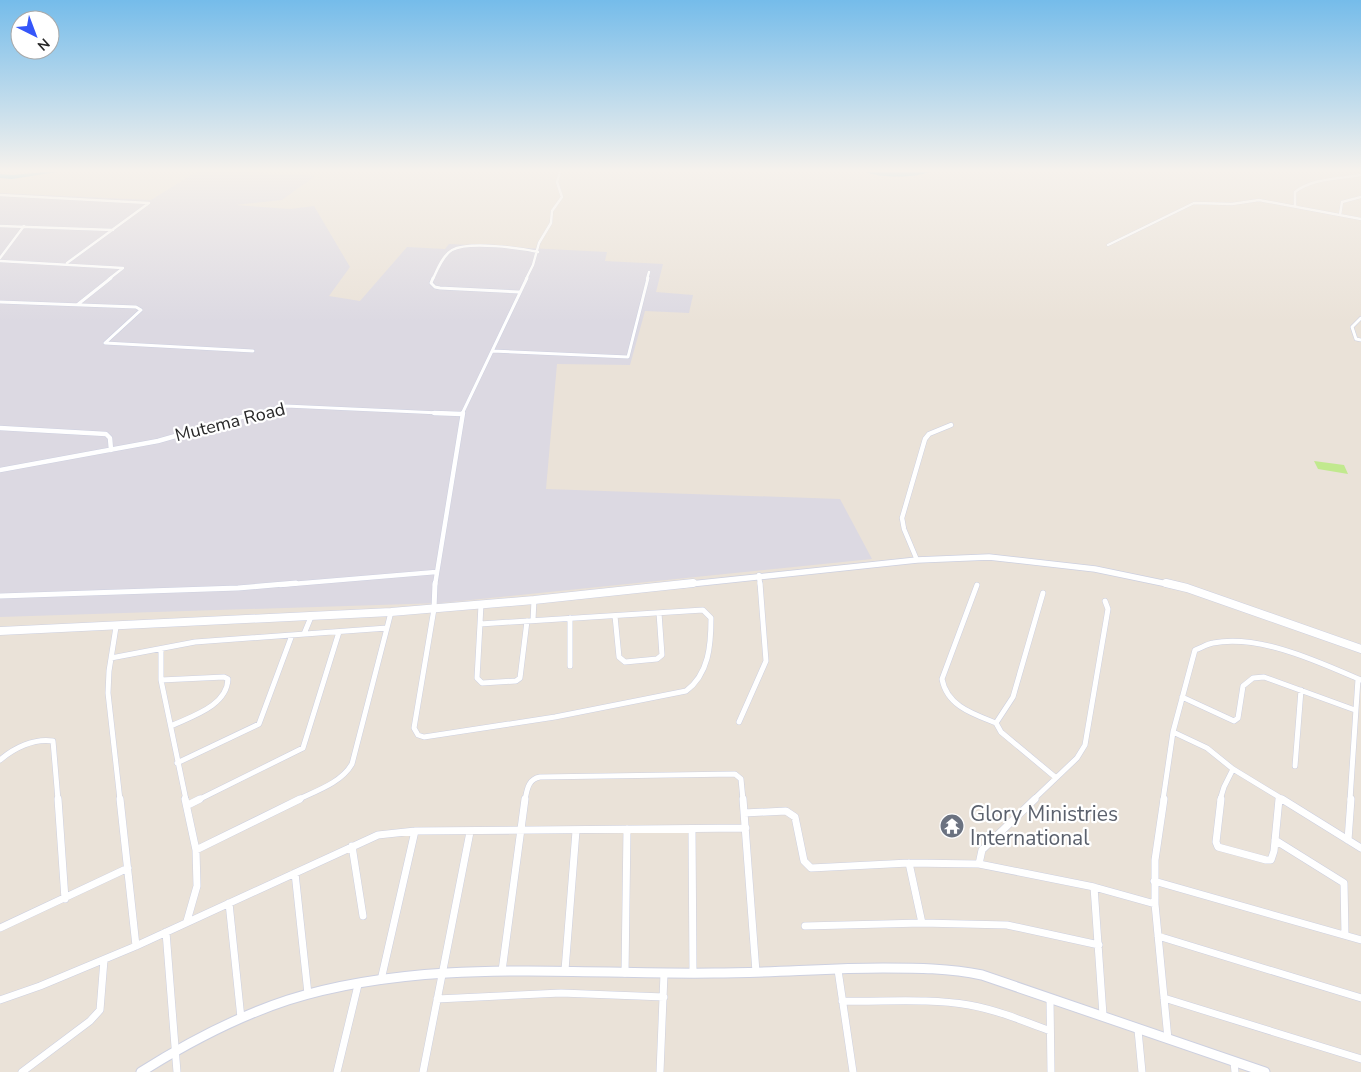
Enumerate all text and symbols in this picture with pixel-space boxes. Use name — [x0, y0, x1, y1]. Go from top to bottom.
north arrow — [10, 10, 60, 60]
text: N — [33, 34, 54, 55]
street label: Mutema Road — [172, 397, 288, 447]
place label: Glory Ministries International — [970, 800, 1118, 852]
temple icon: Glory Ministries International — [939, 813, 965, 839]

